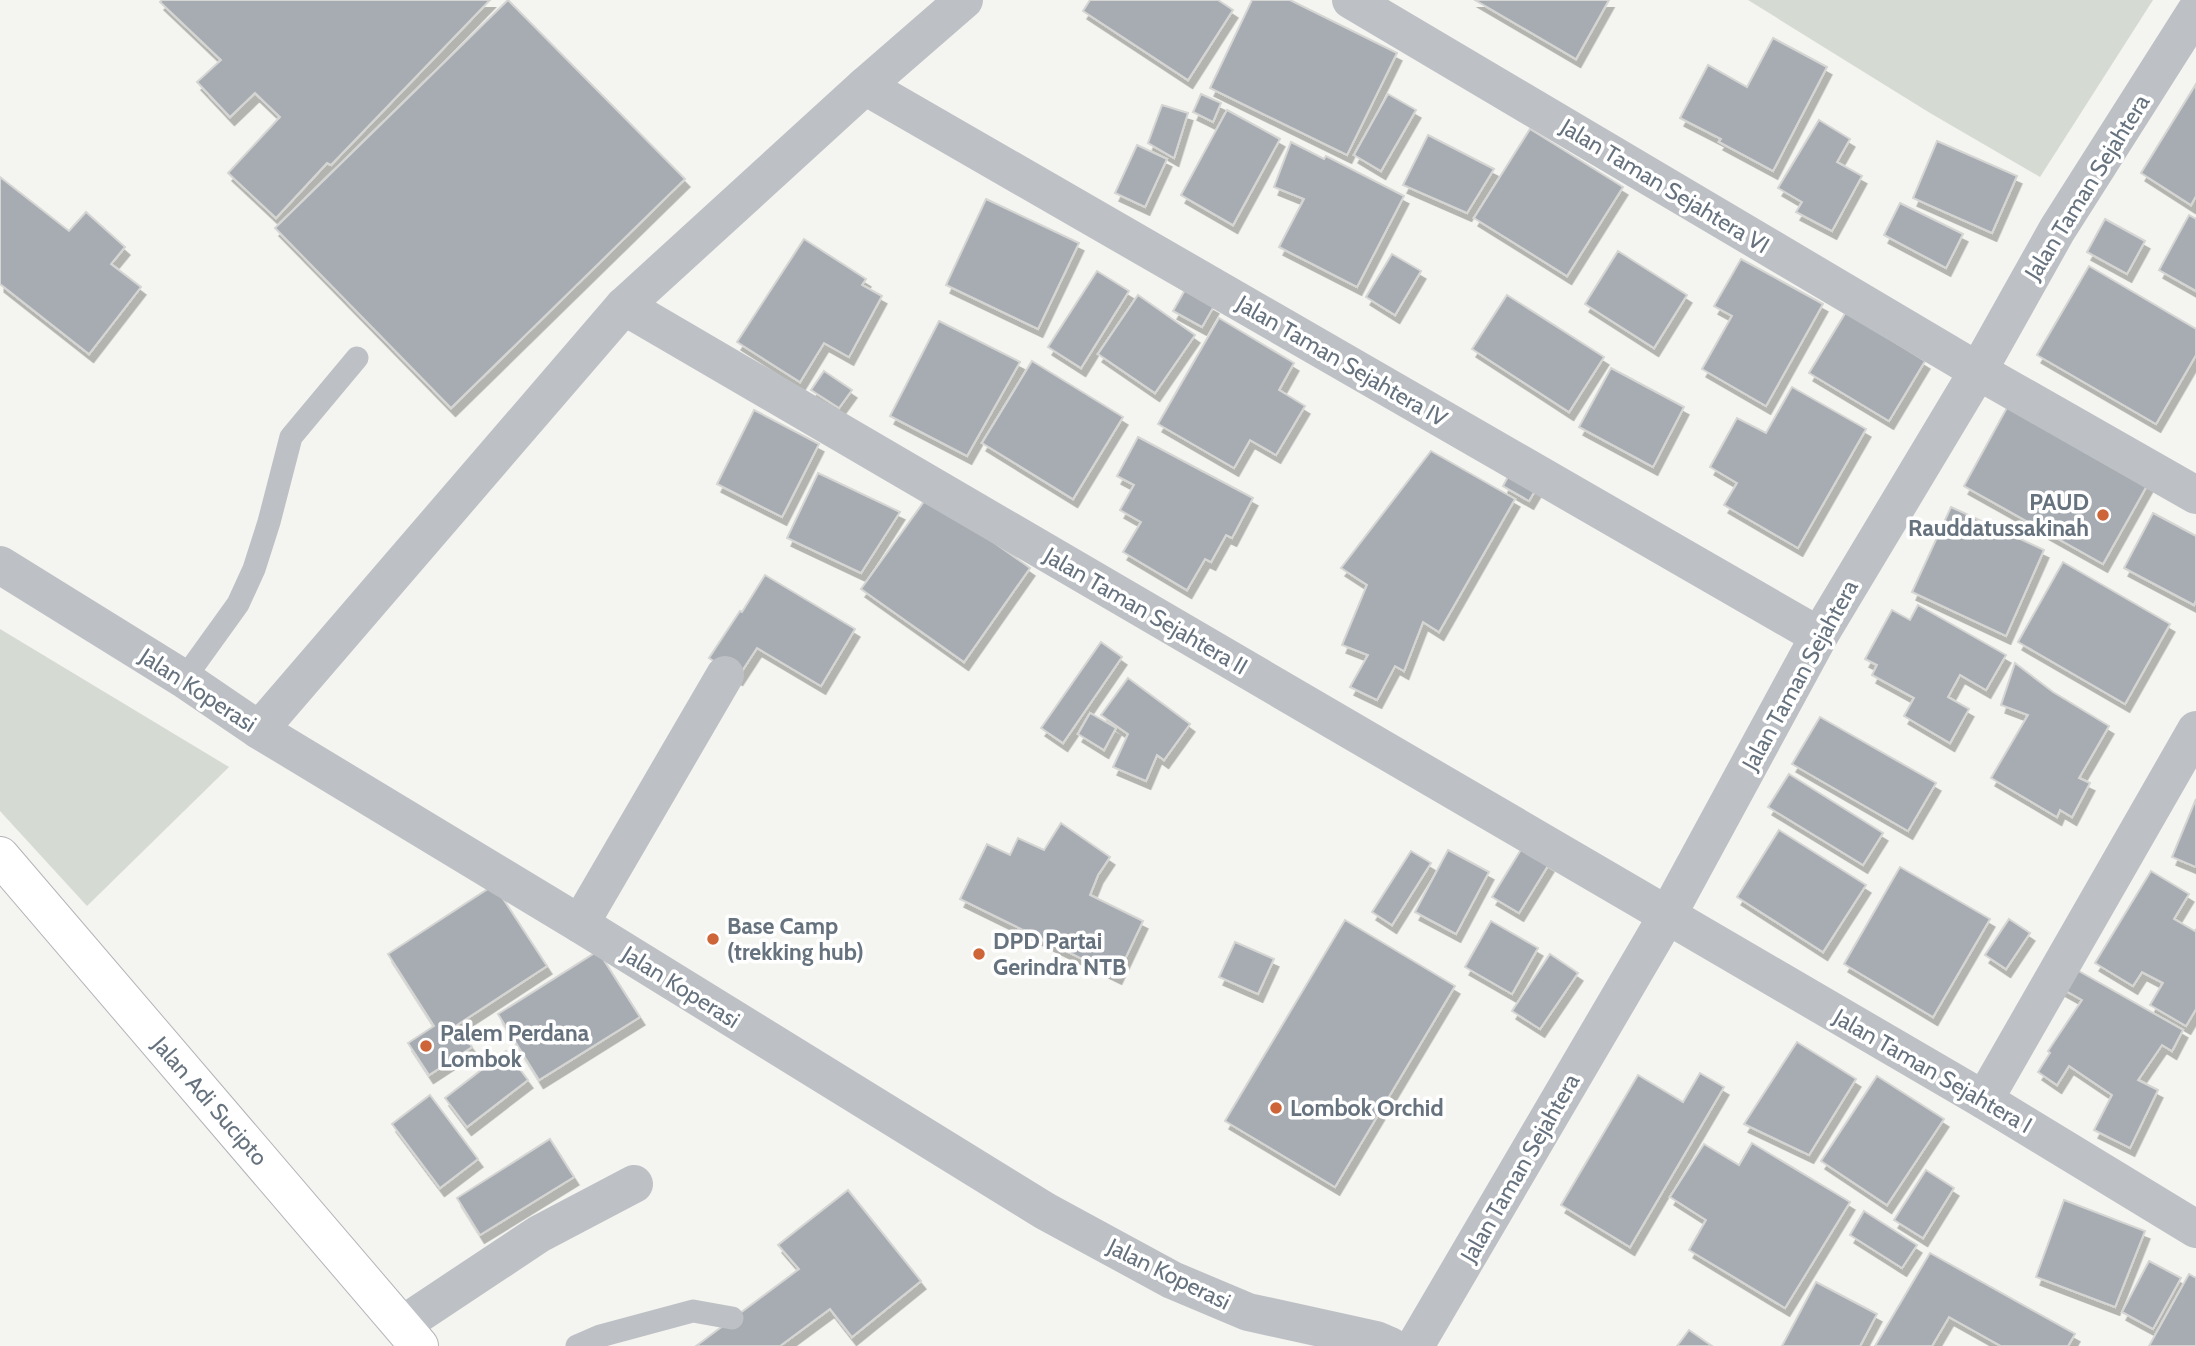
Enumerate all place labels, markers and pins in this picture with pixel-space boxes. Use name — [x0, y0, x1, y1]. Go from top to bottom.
place label: PAUD Rauddatussakinah — [1908, 488, 2089, 542]
marker: PAUD Rauddatussakinah — [2095, 507, 2111, 523]
place label: Base Camp (trekking hub) — [727, 912, 864, 966]
place label: DPD Partai Gerindra NTB — [993, 927, 1126, 981]
marker: Base Camp (trekking hub) — [705, 931, 721, 947]
marker: DPD Partai Gerindra NTB — [971, 946, 987, 962]
place label: Palem Perdana Lombok — [440, 1019, 590, 1073]
marker: Palem Perdana Lombok — [418, 1038, 434, 1054]
place label: Lombok Orchid — [1290, 1094, 1444, 1122]
marker: Lombok Orchid — [1268, 1100, 1284, 1116]

